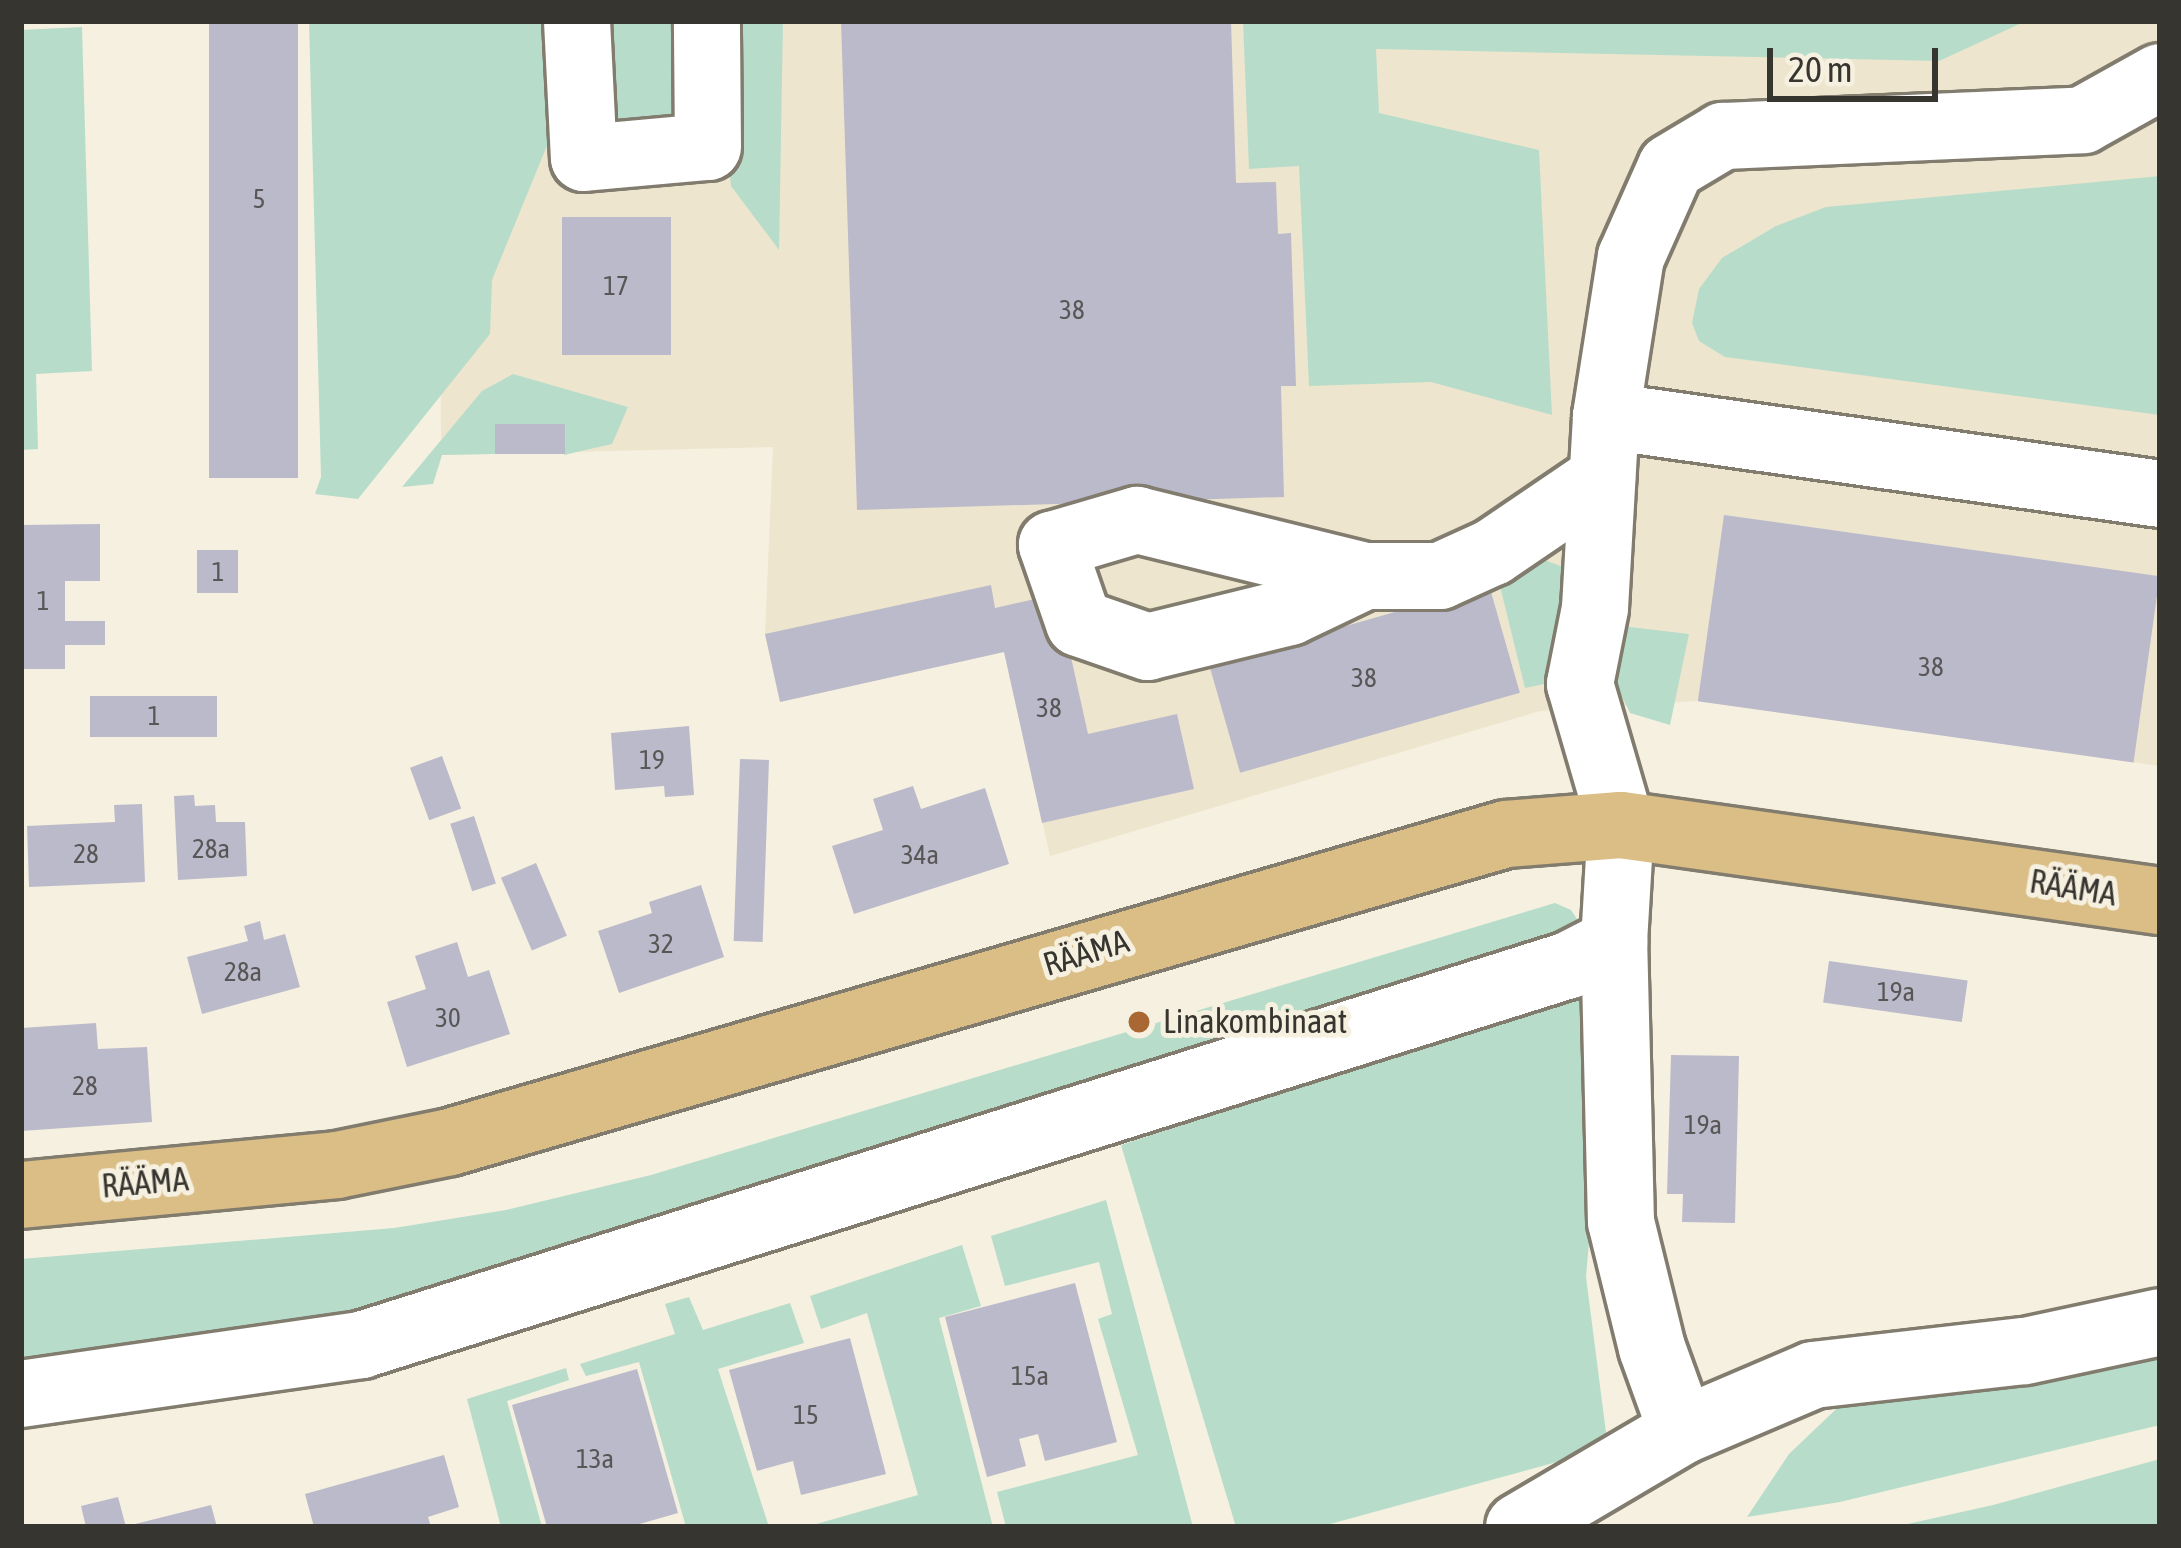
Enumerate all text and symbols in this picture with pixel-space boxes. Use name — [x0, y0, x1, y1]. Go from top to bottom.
scale bar — [1773, 24, 1944, 98]
text: 20 m — [1788, 48, 1853, 90]
house number: 5 — [253, 183, 265, 215]
house number: 17 — [603, 270, 629, 302]
house number: 38 — [1059, 294, 1085, 326]
house number: 1 — [212, 556, 224, 588]
house number: 1 — [37, 585, 49, 617]
house number: 38 — [1918, 651, 1944, 683]
house number: 38 — [1351, 662, 1377, 694]
house number: 38 — [1036, 692, 1062, 724]
house number: 1 — [148, 700, 160, 732]
house number: 19 — [639, 744, 665, 776]
house number: 28a — [192, 833, 230, 865]
house number: 28 — [73, 838, 99, 870]
house number: 34a — [901, 839, 939, 871]
street label: RÄÄMA — [2027, 862, 2119, 914]
street label: RÄÄMA — [1039, 921, 1133, 985]
house number: 32 — [648, 928, 674, 960]
house number: 28a — [224, 956, 262, 988]
house number: 19a — [1877, 976, 1915, 1008]
house number: 30 — [435, 1002, 461, 1034]
place label: Linakombinaat — [1163, 1002, 1347, 1042]
marker: Linakombinaat — [1126, 1009, 1152, 1035]
house number: 28 — [72, 1070, 98, 1102]
house number: 19a — [1684, 1109, 1722, 1141]
street label: RÄÄMA — [100, 1159, 190, 1207]
house number: 15a — [1011, 1360, 1049, 1392]
house number: 15 — [793, 1399, 819, 1431]
house number: 13a — [576, 1443, 614, 1475]

